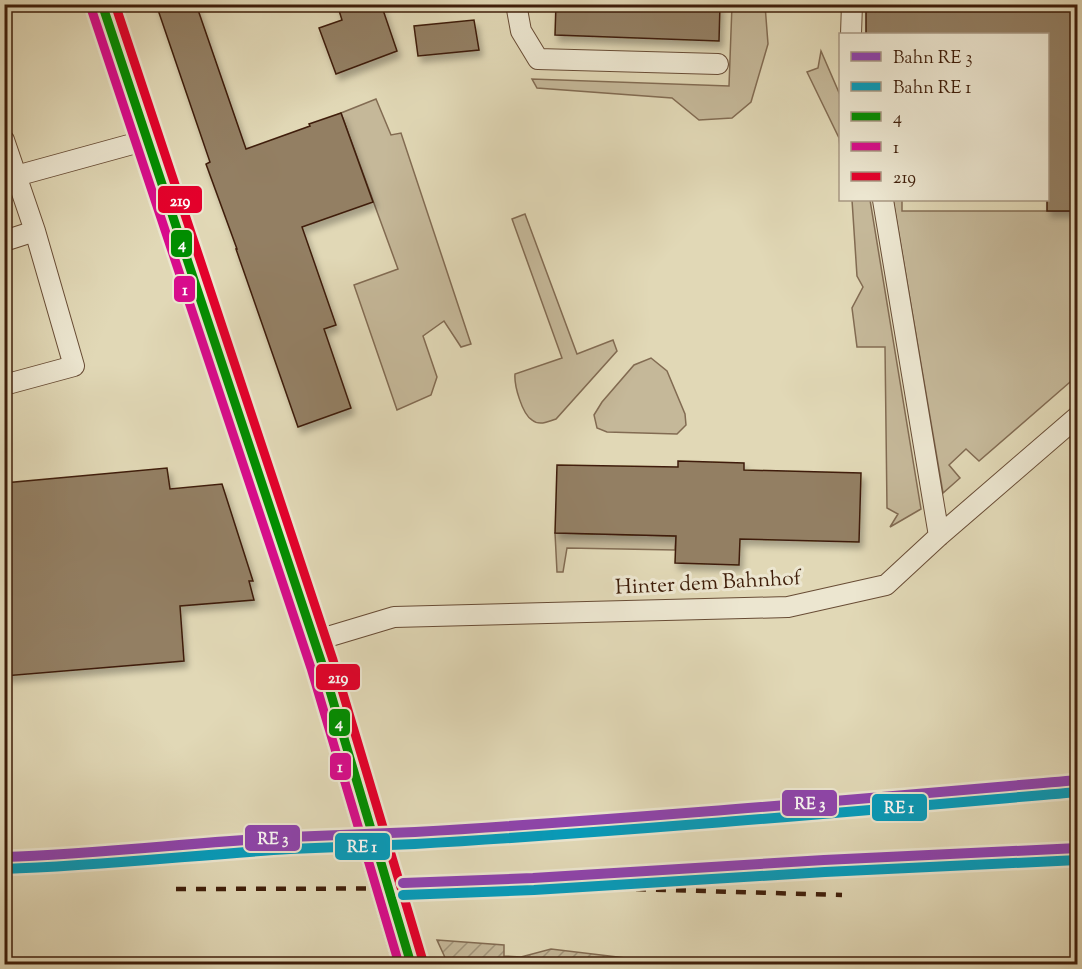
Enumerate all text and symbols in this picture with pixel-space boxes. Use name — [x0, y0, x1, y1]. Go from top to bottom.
legend — [839, 33, 1049, 201]
text: Bahn RE 3 — [893, 46, 973, 72]
text: Bahn RE 1 — [893, 76, 971, 102]
text: 4 — [893, 106, 902, 132]
text: 1 — [893, 136, 899, 162]
text: 219 — [893, 166, 916, 192]
line badge: 219 — [157, 185, 203, 214]
text: 219 — [170, 191, 190, 214]
line badge: 4 — [170, 229, 193, 258]
text: 4 — [177, 234, 186, 257]
line badge: 1 — [173, 275, 196, 303]
text: 1 — [182, 280, 188, 303]
street label: Hinter dem Bahnhof — [615, 564, 803, 604]
line badge: 219 — [315, 663, 361, 691]
text: 219 — [328, 668, 348, 691]
line badge: 4 — [328, 708, 351, 737]
text: 4 — [334, 713, 343, 736]
line badge: 1 — [329, 752, 352, 781]
text: 1 — [337, 757, 343, 780]
line badge: RE 3 — [781, 789, 838, 817]
line badge: RE 1 — [871, 793, 928, 822]
text: RE 3 — [794, 794, 826, 817]
text: RE 1 — [884, 798, 915, 821]
line badge: RE 3 — [244, 824, 301, 852]
text: RE 3 — [257, 829, 289, 852]
line badge: RE 1 — [334, 832, 391, 861]
text: RE 1 — [347, 837, 378, 860]

